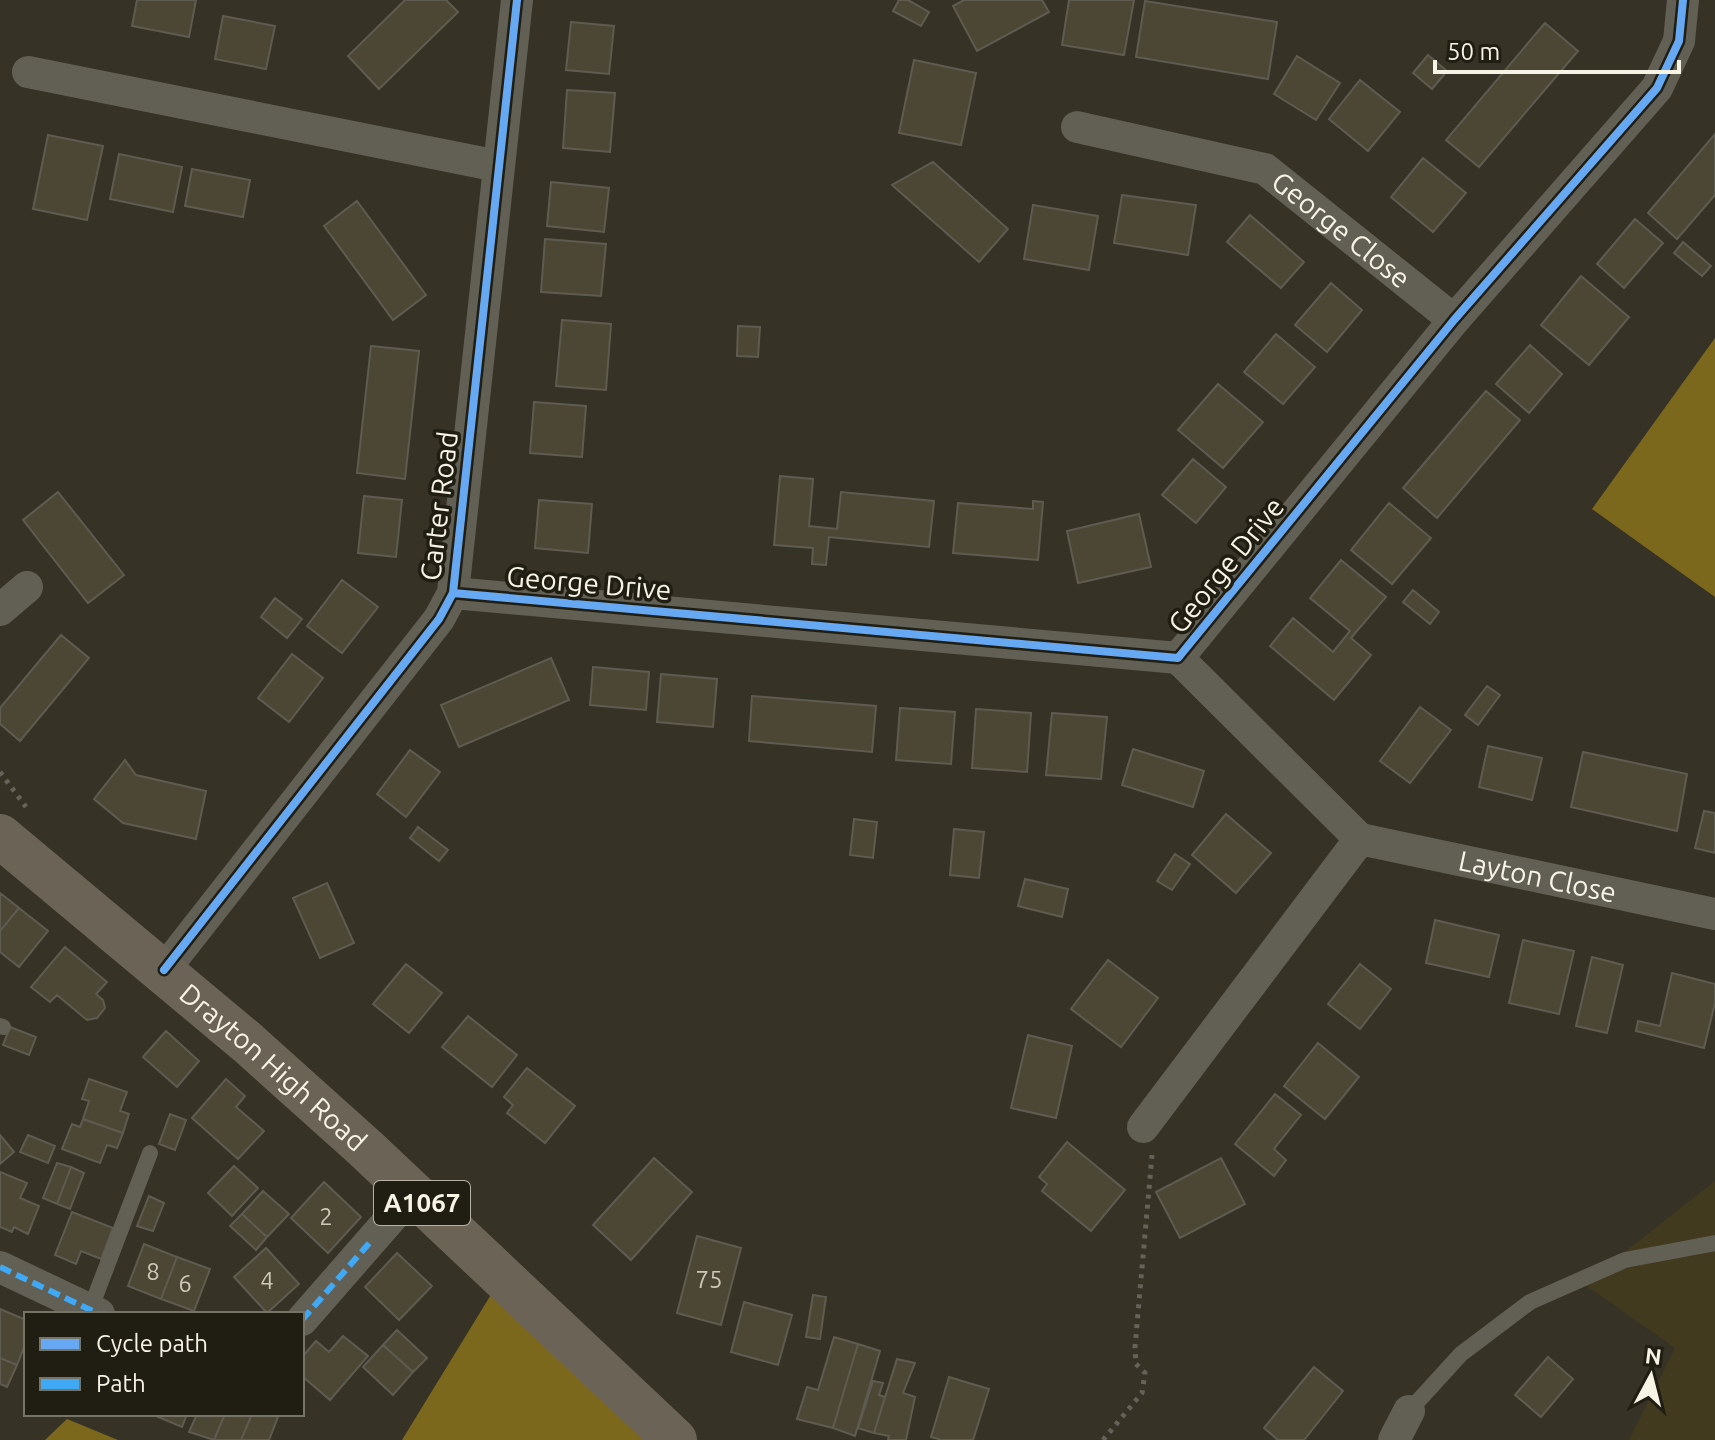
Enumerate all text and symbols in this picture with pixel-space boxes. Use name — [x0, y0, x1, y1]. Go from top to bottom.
scale bar — [1435, 24, 1679, 74]
text: 50 m — [1447, 38, 1500, 65]
street label: George Close — [1266, 165, 1417, 294]
street label: Carter Road — [414, 430, 463, 582]
street label: George Drive — [1162, 491, 1290, 639]
street label: George Drive — [505, 560, 673, 605]
street label: Layton Close — [1456, 844, 1619, 908]
street label: Drayton High Road — [174, 977, 373, 1157]
road number: A1067 — [374, 1181, 470, 1225]
house number: 2 — [319, 1203, 333, 1230]
house number: 8 — [146, 1258, 160, 1285]
house number: 75 — [695, 1266, 723, 1293]
house number: 4 — [260, 1267, 274, 1294]
house number: 6 — [178, 1270, 192, 1297]
legend — [24, 1312, 304, 1416]
text: Cycle path — [96, 1330, 208, 1357]
north arrow — [1611, 1336, 1691, 1416]
text: N — [1644, 1342, 1663, 1369]
text: Path — [96, 1370, 146, 1397]

